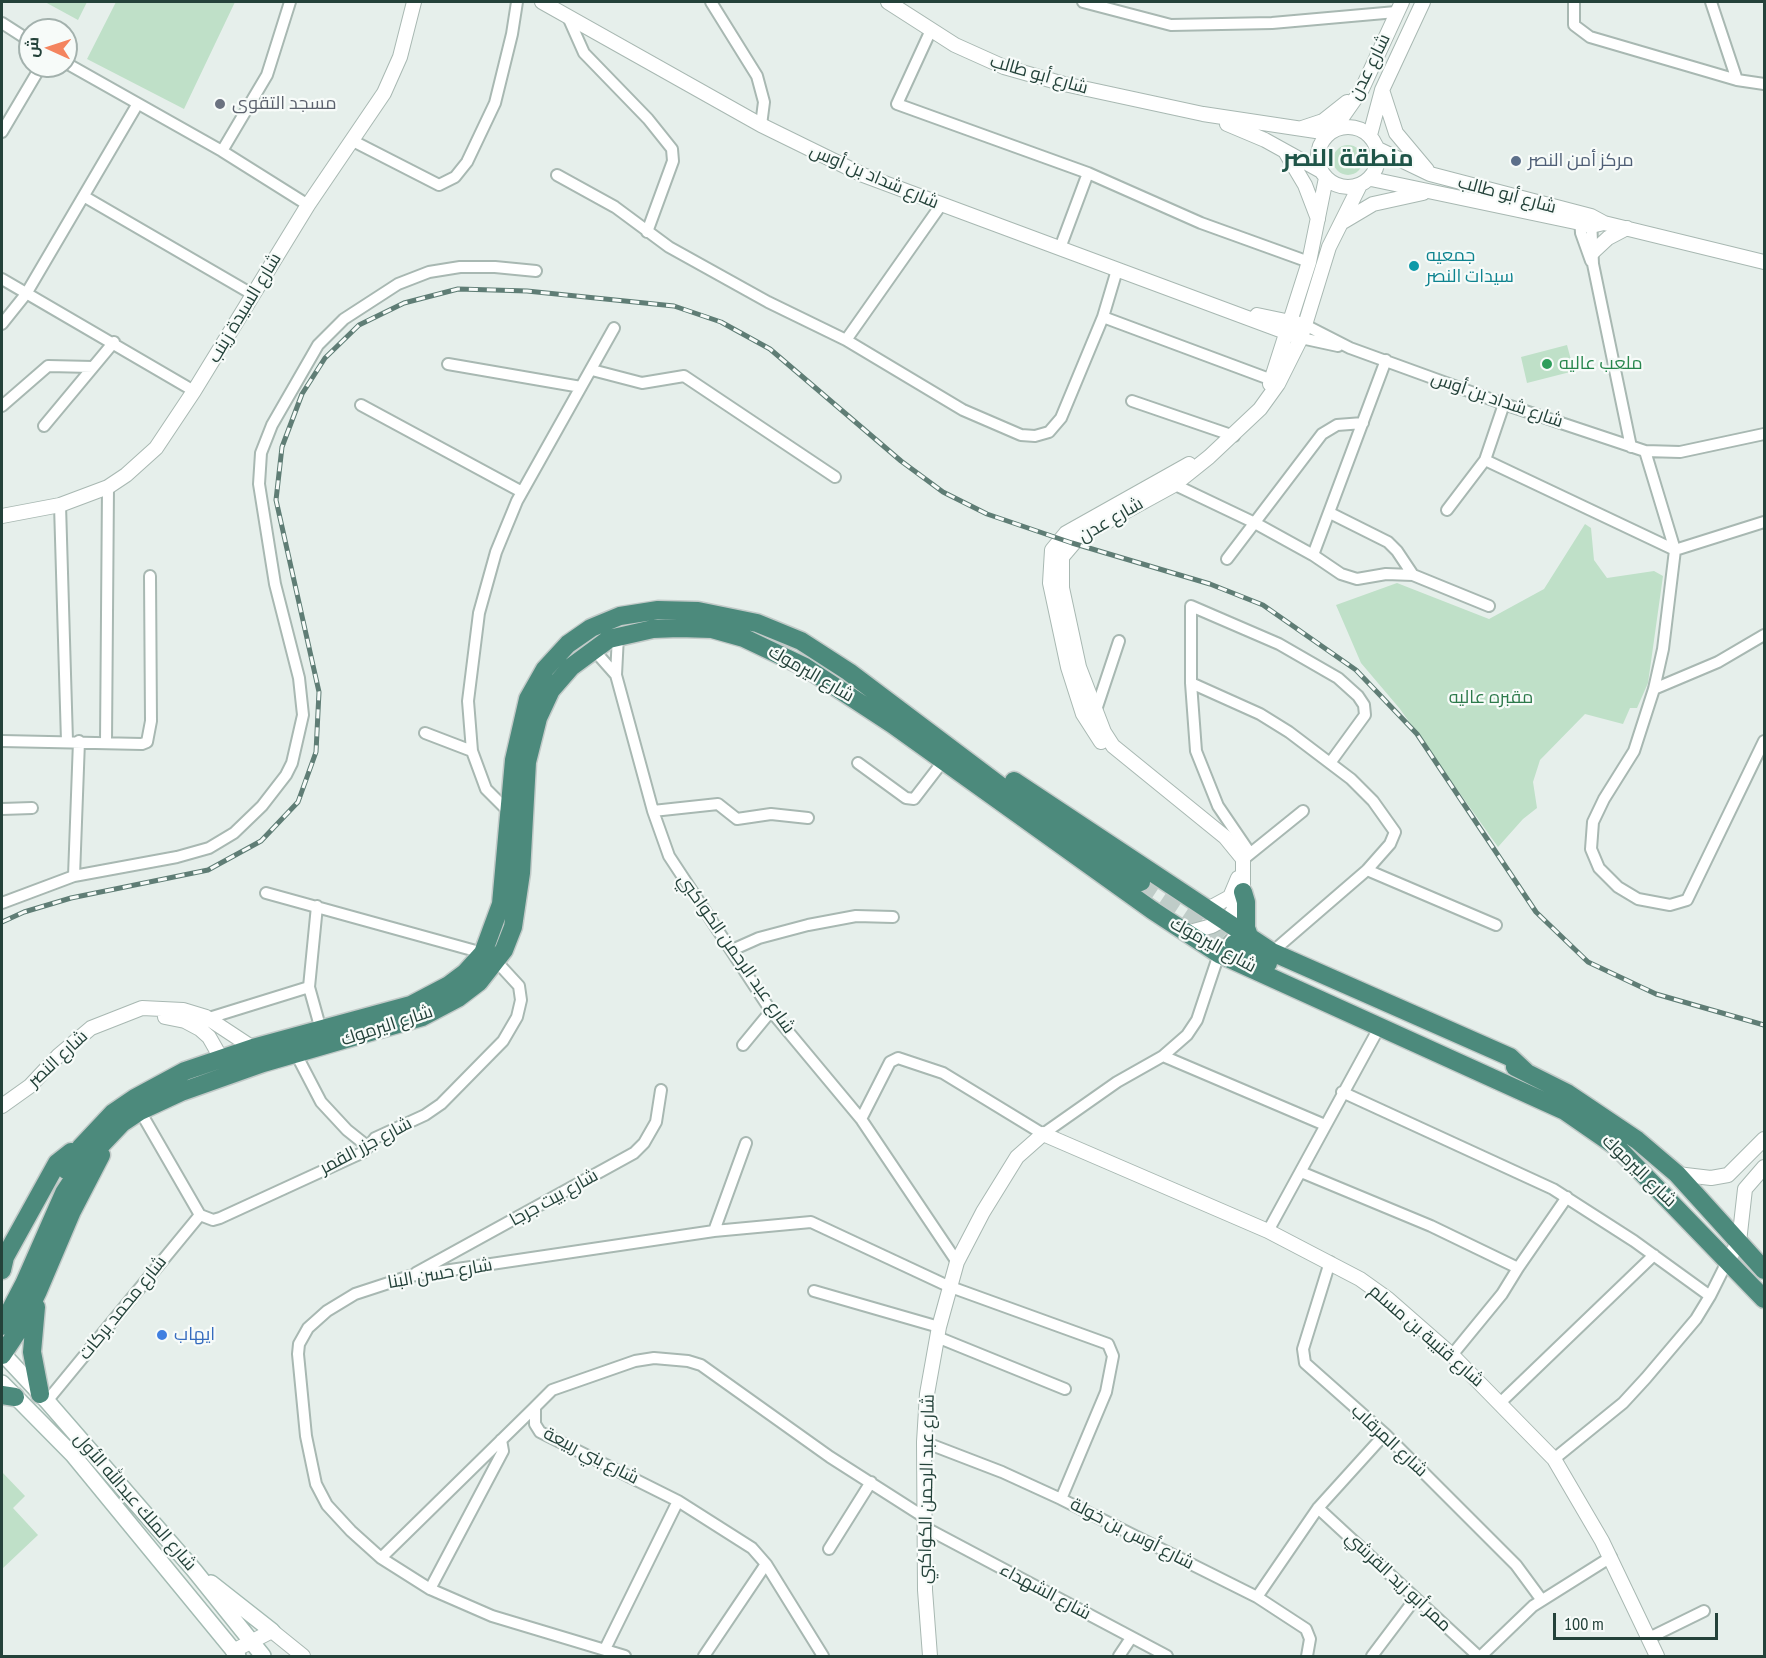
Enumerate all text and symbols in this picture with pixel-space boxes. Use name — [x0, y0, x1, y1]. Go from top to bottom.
north arrow — [18, 18, 78, 78]
street label: شارع عدن — [1345, 30, 1395, 104]
text: ش — [21, 36, 43, 58]
street label: شارع أبو طالب — [988, 51, 1090, 99]
place label: مسجد التقوى — [232, 93, 336, 115]
marker: مسجد التقوى — [213, 97, 227, 111]
street label: شارع شداد بن أوس — [806, 140, 942, 214]
district label: منطقة النصر — [1282, 145, 1414, 173]
place label: مركز أمن النصر — [1528, 150, 1633, 172]
marker: مركز أمن النصر — [1509, 154, 1523, 168]
street label: شارع أبو طالب — [1455, 172, 1559, 218]
place label: جمعيه سيدات النصر — [1426, 245, 1514, 288]
street label: شارع السيدة زينب — [204, 249, 286, 367]
marker: جمعيه سيدات النصر — [1407, 259, 1421, 273]
place label: ملعب عاليه — [1559, 353, 1643, 375]
marker: ملعب عاليه — [1540, 357, 1554, 371]
street label: شارع شداد بن أوس — [1428, 367, 1566, 433]
street label: شارع عدن — [1075, 493, 1147, 547]
street label: شارع اليرموك — [764, 641, 858, 707]
park label: مقبره عاليه — [1449, 687, 1533, 709]
street label: شارع عبد الرحمن الكواكبي — [673, 870, 799, 1038]
street label: شارع اليرموك — [1166, 912, 1260, 978]
street label: شارع اليرموك — [338, 1001, 436, 1051]
street label: شارع النصر — [24, 1026, 92, 1092]
street label: شارع جزر القمر — [316, 1113, 416, 1179]
street label: شارع اليرموك — [1597, 1130, 1681, 1212]
street label: شارع بيت جرجا — [506, 1165, 602, 1231]
street label: شارع محمد بركات — [74, 1252, 172, 1364]
street label: شارع حسن البنا — [386, 1254, 494, 1294]
street label: شارع قتيبة بن مسلم — [1364, 1280, 1488, 1392]
place label: ايهاب — [174, 1324, 215, 1346]
marker: ايهاب — [155, 1328, 169, 1342]
street label: شارع عبد الرحمن الكواكبي — [915, 1394, 939, 1584]
street label: شارع المرقاب — [1346, 1400, 1432, 1482]
street label: شارع بني ربيعة — [540, 1423, 642, 1489]
street label: شارع الملك عبدالله الأول — [69, 1428, 201, 1576]
street label: شارع أوس بن خولة — [1067, 1494, 1197, 1574]
street label: ممر أبو زيد القرشي — [1341, 1527, 1455, 1637]
street label: شارع الشهداء — [996, 1559, 1094, 1625]
scale bar — [1556, 1601, 1721, 1639]
text: 100 m — [1564, 1612, 1604, 1635]

